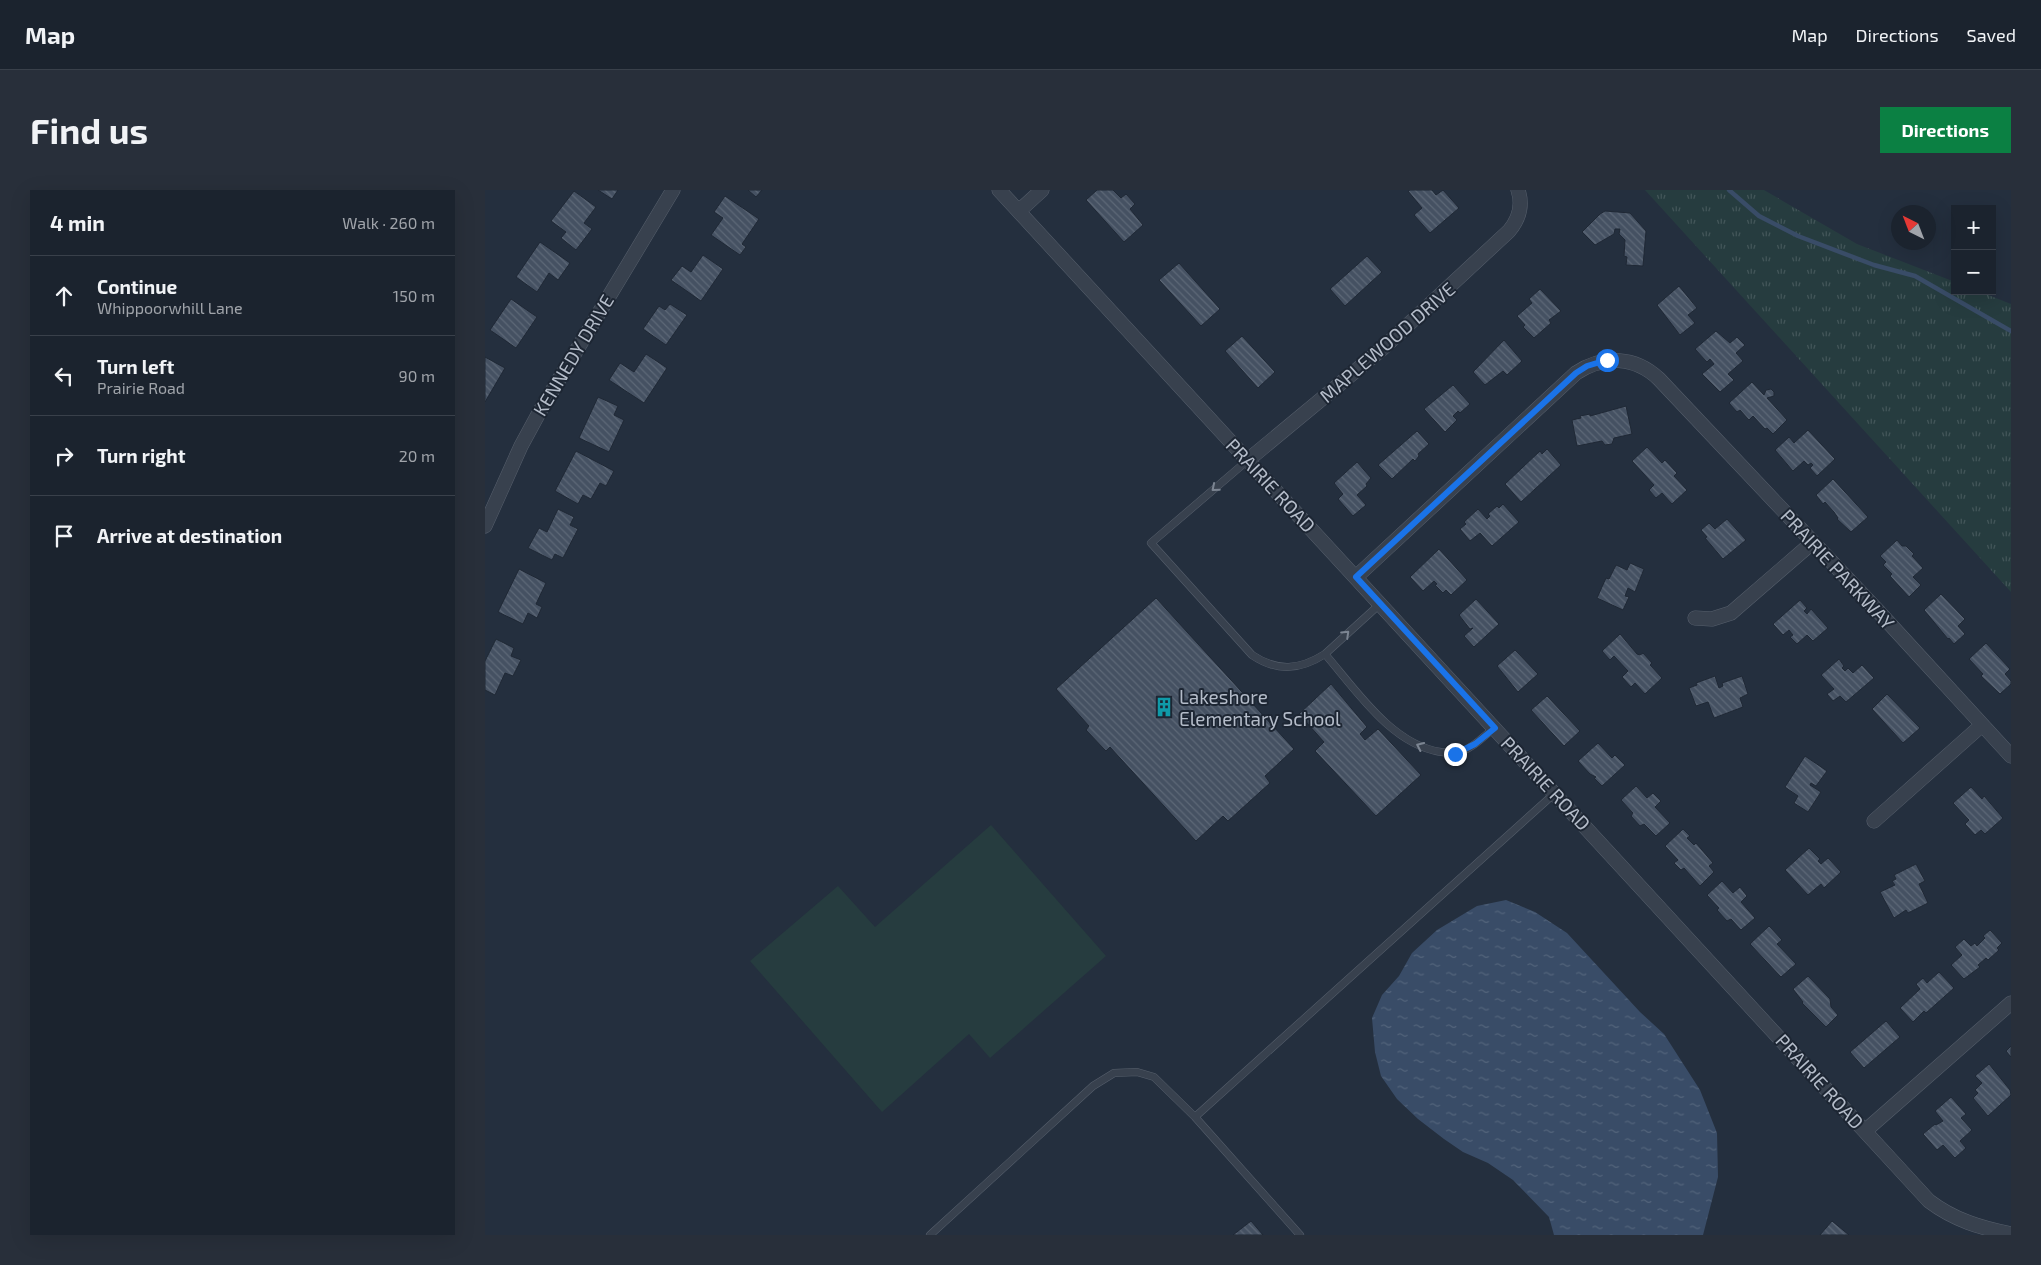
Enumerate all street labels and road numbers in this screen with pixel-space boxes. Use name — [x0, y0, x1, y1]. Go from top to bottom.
street label: MAPLEWOOD DRIVE — [1315, 277, 1459, 407]
street label: KENNEDY DRIVE — [528, 290, 618, 420]
street label: PRAIRIE ROAD — [1222, 433, 1320, 537]
street label: PRAIRIE PARKWAY — [1776, 504, 1900, 634]
street label: PRAIRIE ROAD — [1497, 731, 1595, 835]
street label: PRAIRIE ROAD — [1771, 1029, 1869, 1133]

